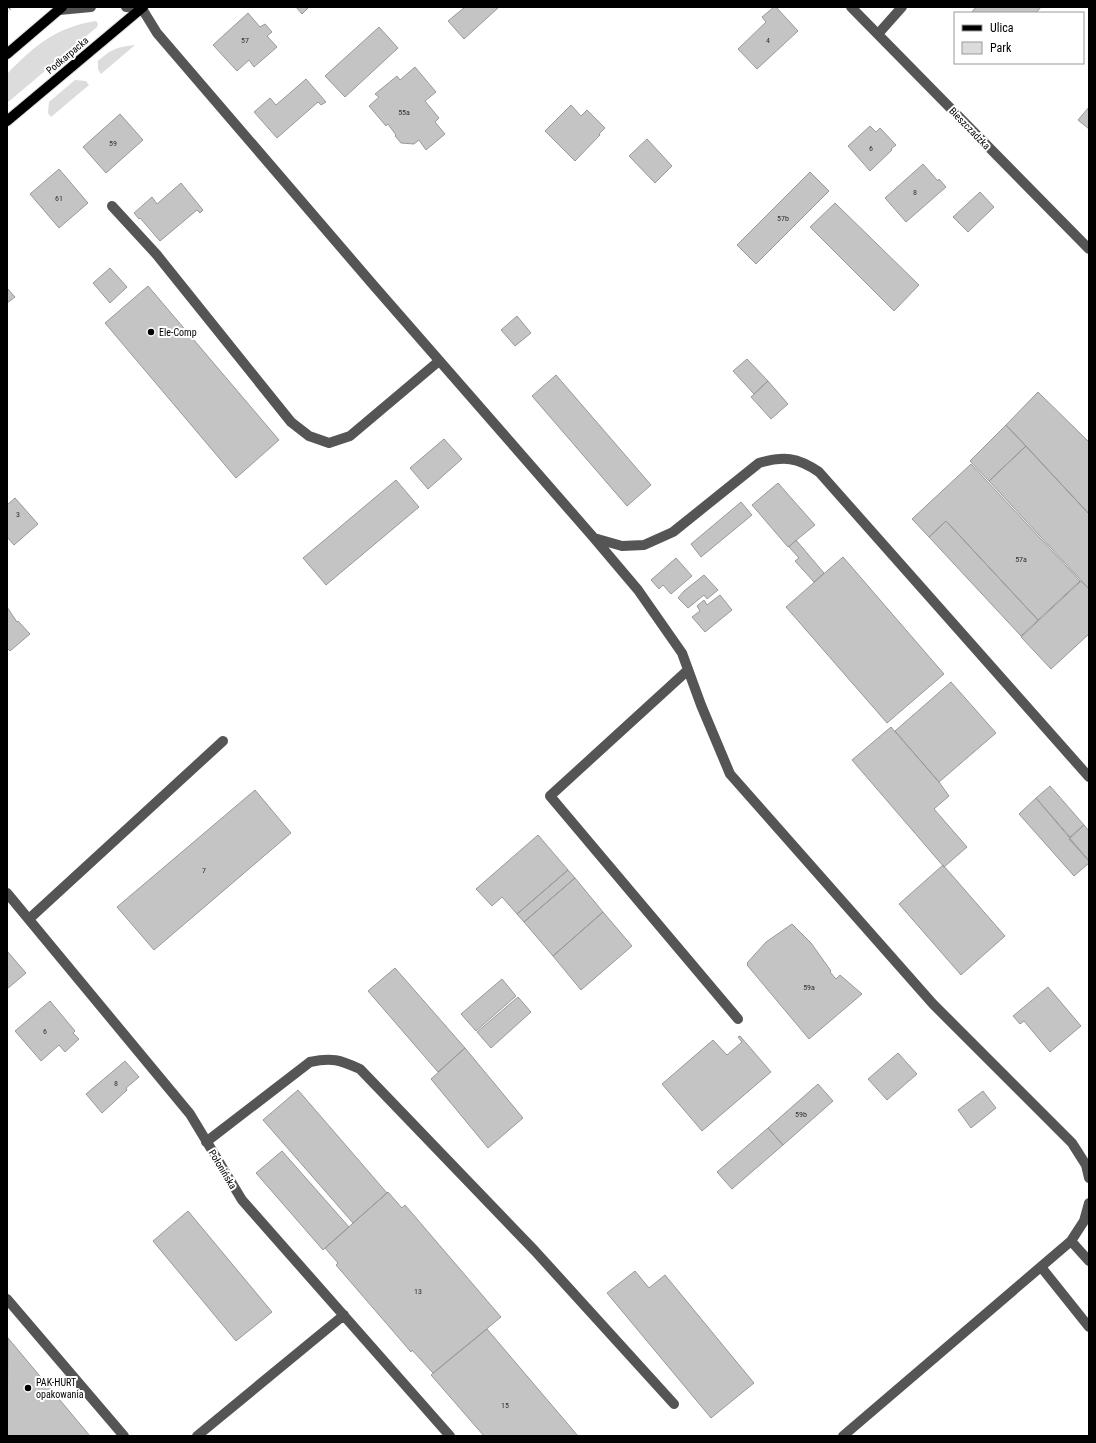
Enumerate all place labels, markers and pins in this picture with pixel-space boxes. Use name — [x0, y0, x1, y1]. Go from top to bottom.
marker: Ele-Comp — [146, 327, 156, 337]
place label: Ele-Comp — [159, 327, 197, 338]
place label: PAK-HURT opakowania — [36, 1377, 84, 1400]
marker: PAK-HURT opakowania — [23, 1383, 33, 1393]

